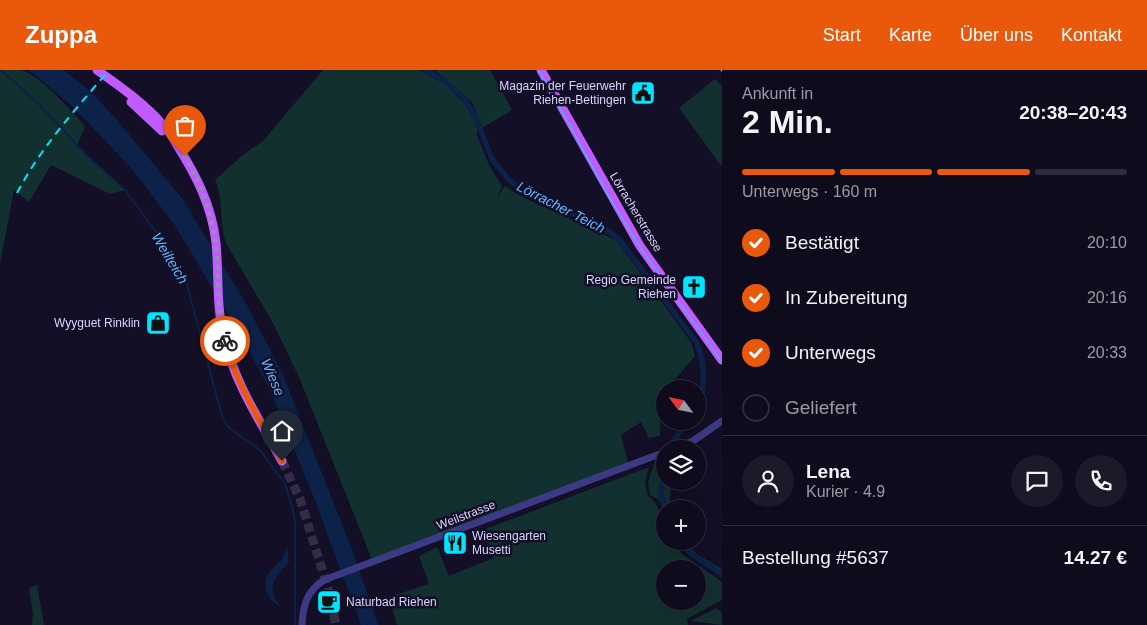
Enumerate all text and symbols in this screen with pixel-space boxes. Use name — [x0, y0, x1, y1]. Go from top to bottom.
text: Zuppa — [25, 21, 97, 48]
text: Start — [823, 25, 861, 45]
text: Karte — [889, 25, 932, 45]
text: Über uns — [960, 25, 1033, 45]
text: Kontakt — [1061, 25, 1122, 45]
place label: Magazin der Feuerwehr Riehen-Bettingen — [499, 79, 626, 107]
public building icon: Magazin der Feuerwehr Riehen-Bettingen — [630, 80, 656, 106]
text: Ankunft in — [742, 85, 813, 102]
text: 20:38–20:43 — [1019, 102, 1127, 123]
text: 2 Min. — [742, 104, 833, 140]
pin — [164, 105, 206, 156]
icon: bag — [171, 112, 199, 140]
street label: Lörracherstrasse — [607, 170, 665, 254]
water label: Lörracher Teich — [514, 178, 608, 236]
text: Unterwegs · 160 m — [742, 183, 877, 200]
icon: check — [742, 229, 770, 257]
water label: Weilteich — [149, 230, 192, 287]
text: Bestätigt — [785, 232, 859, 253]
text: 20:10 — [1087, 234, 1127, 251]
place label: Regio Gemeinde Riehen — [586, 273, 676, 301]
church icon: Regio Gemeinde Riehen — [681, 274, 707, 300]
icon: check — [742, 284, 770, 312]
text: In Zubereitung — [785, 287, 908, 308]
text: 20:16 — [1087, 289, 1127, 306]
shop icon: Wyyguet Rinklin — [145, 310, 171, 336]
place label: Wyyguet Rinklin — [54, 316, 140, 330]
courier — [200, 316, 250, 366]
icon: bike — [211, 327, 239, 355]
icon: check — [742, 339, 770, 367]
text: Unterwegs — [785, 342, 876, 363]
text: 20:33 — [1087, 344, 1127, 361]
water label: Wiese — [258, 356, 288, 398]
north arrow — [656, 380, 706, 430]
map controls — [656, 380, 706, 610]
text: Geliefert — [785, 397, 857, 418]
pin — [261, 410, 303, 461]
icon: home — [268, 417, 296, 445]
button: layers — [656, 440, 706, 490]
button: person — [742, 455, 794, 507]
button: chat — [1011, 455, 1063, 507]
button: phone — [1075, 455, 1127, 507]
text: Lena — [806, 461, 850, 482]
text: Kurier · 4.9 — [806, 483, 885, 500]
street label: Weilstrasse — [435, 497, 498, 533]
button: + — [656, 500, 706, 550]
place label: Wiesengarten Musetti — [472, 529, 546, 557]
restaurant icon: Wiesengarten Musetti — [442, 530, 468, 556]
text: Bestellung #5637 — [742, 547, 889, 568]
text: 14.27 € — [1064, 547, 1127, 568]
button: − — [656, 560, 706, 610]
cafe icon: Naturbad Riehen — [316, 589, 342, 615]
place label: Naturbad Riehen — [346, 595, 437, 609]

